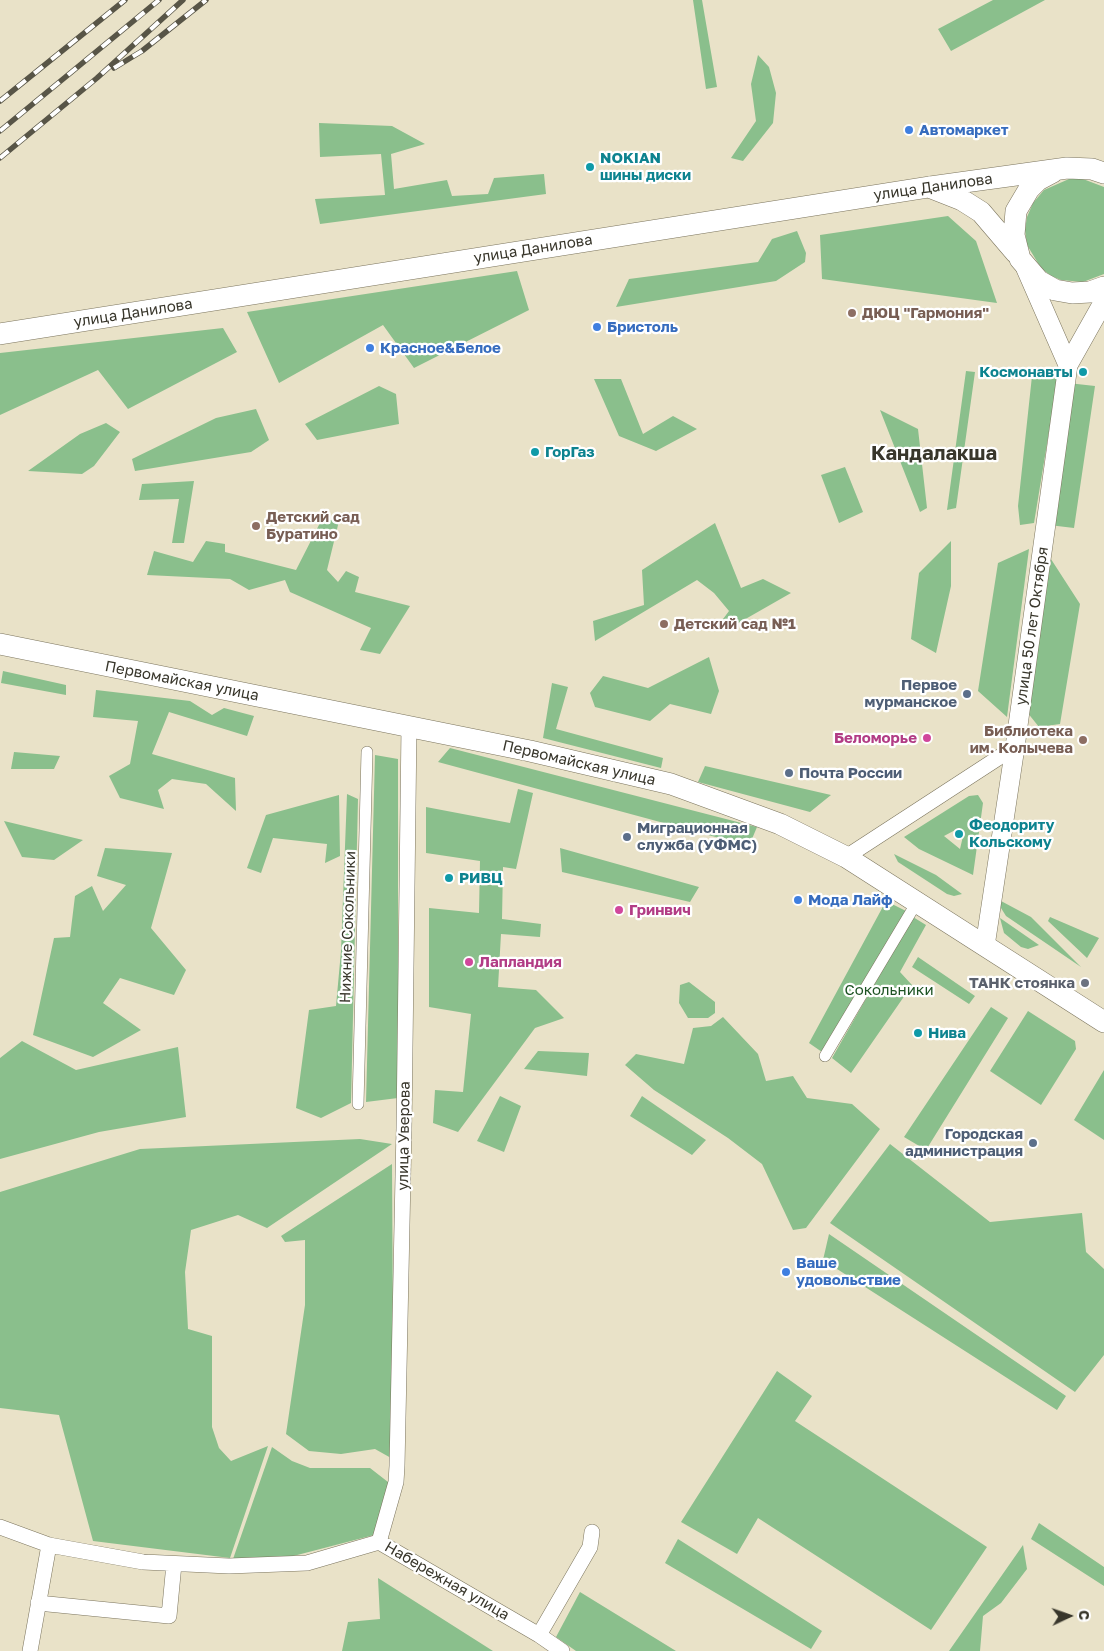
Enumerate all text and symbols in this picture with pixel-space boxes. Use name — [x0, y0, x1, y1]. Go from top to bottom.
place label: Автомаркет — [919, 121, 1008, 139]
marker: Автомаркет — [903, 124, 915, 136]
place label: NOKIAN шины диски — [600, 149, 691, 184]
marker: NOKIAN шины диски — [584, 161, 596, 173]
street label: улица Данилова — [872, 170, 994, 204]
street label: улица Данилова — [472, 231, 594, 267]
street label: улица Данилова — [72, 295, 194, 331]
place label: ДЮЦ "Гармония" — [862, 304, 989, 322]
marker: ДЮЦ "Гармония" — [846, 307, 858, 319]
place label: Бристоль — [607, 318, 678, 336]
marker: Бристоль — [591, 321, 603, 333]
place label: Красное&Белое — [380, 339, 501, 357]
marker: Красное&Белое — [364, 342, 376, 354]
place label: Космонавты — [979, 363, 1073, 381]
marker: Космонавты — [1077, 366, 1089, 378]
district label: Кандалакша — [871, 442, 997, 466]
place label: ГорГаз — [545, 443, 595, 461]
marker: ГорГаз — [529, 446, 541, 458]
place label: Детский сад Буратино — [266, 508, 360, 543]
marker: Детский сад Буратино — [250, 520, 262, 532]
street label: улица 50 лет Октября — [1012, 546, 1052, 706]
place label: Детский сад №1 — [674, 615, 796, 633]
marker: Детский сад №1 — [658, 618, 670, 630]
street label: Первомайская улица — [103, 657, 261, 705]
place label: Первое мурманское — [864, 676, 957, 711]
marker: Первое мурманское — [961, 688, 973, 700]
place label: Библиотека им. Колычева — [970, 722, 1073, 757]
place label: Беломорье — [834, 729, 917, 747]
marker: Беломорье — [921, 732, 933, 744]
marker: Библиотека им. Колычева — [1077, 734, 1089, 746]
street label: Первомайская улица — [501, 737, 657, 789]
place label: Почта России — [799, 764, 902, 782]
marker: Почта России — [783, 767, 795, 779]
place label: Феодориту Кольскому — [969, 816, 1054, 851]
place label: Миграционная служба (УФМС) — [637, 819, 757, 854]
marker: Феодориту Кольскому — [953, 828, 965, 840]
marker: Миграционная служба (УФМС) — [621, 831, 633, 843]
street label: Нижние Сокольники — [336, 851, 360, 1003]
place label: РИВЦ — [459, 869, 503, 887]
marker: РИВЦ — [443, 872, 455, 884]
place label: Мода Лайф — [808, 891, 893, 909]
marker: Мода Лайф — [792, 894, 804, 906]
place label: Гринвич — [629, 901, 691, 919]
marker: Гринвич — [613, 904, 625, 916]
place label: Лапландия — [479, 953, 562, 971]
marker: Лапландия — [463, 956, 475, 968]
place label: ТАНК стоянка — [969, 974, 1075, 992]
marker: ТАНК стоянка — [1079, 977, 1091, 989]
park label: Сокольники — [844, 981, 934, 999]
place label: Нива — [928, 1024, 966, 1042]
marker: Нива — [912, 1027, 924, 1039]
street label: улица Уверова — [394, 1081, 414, 1191]
place label: Городская администрация — [905, 1125, 1023, 1160]
marker: Городская администрация — [1027, 1137, 1039, 1149]
place label: Ваше удовольствие — [796, 1254, 901, 1289]
marker: Ваше удовольствие — [780, 1266, 792, 1278]
street label: Набережная улица — [381, 1538, 513, 1624]
north arrow — [1044, 1591, 1094, 1641]
text: С — [1076, 1610, 1093, 1621]

